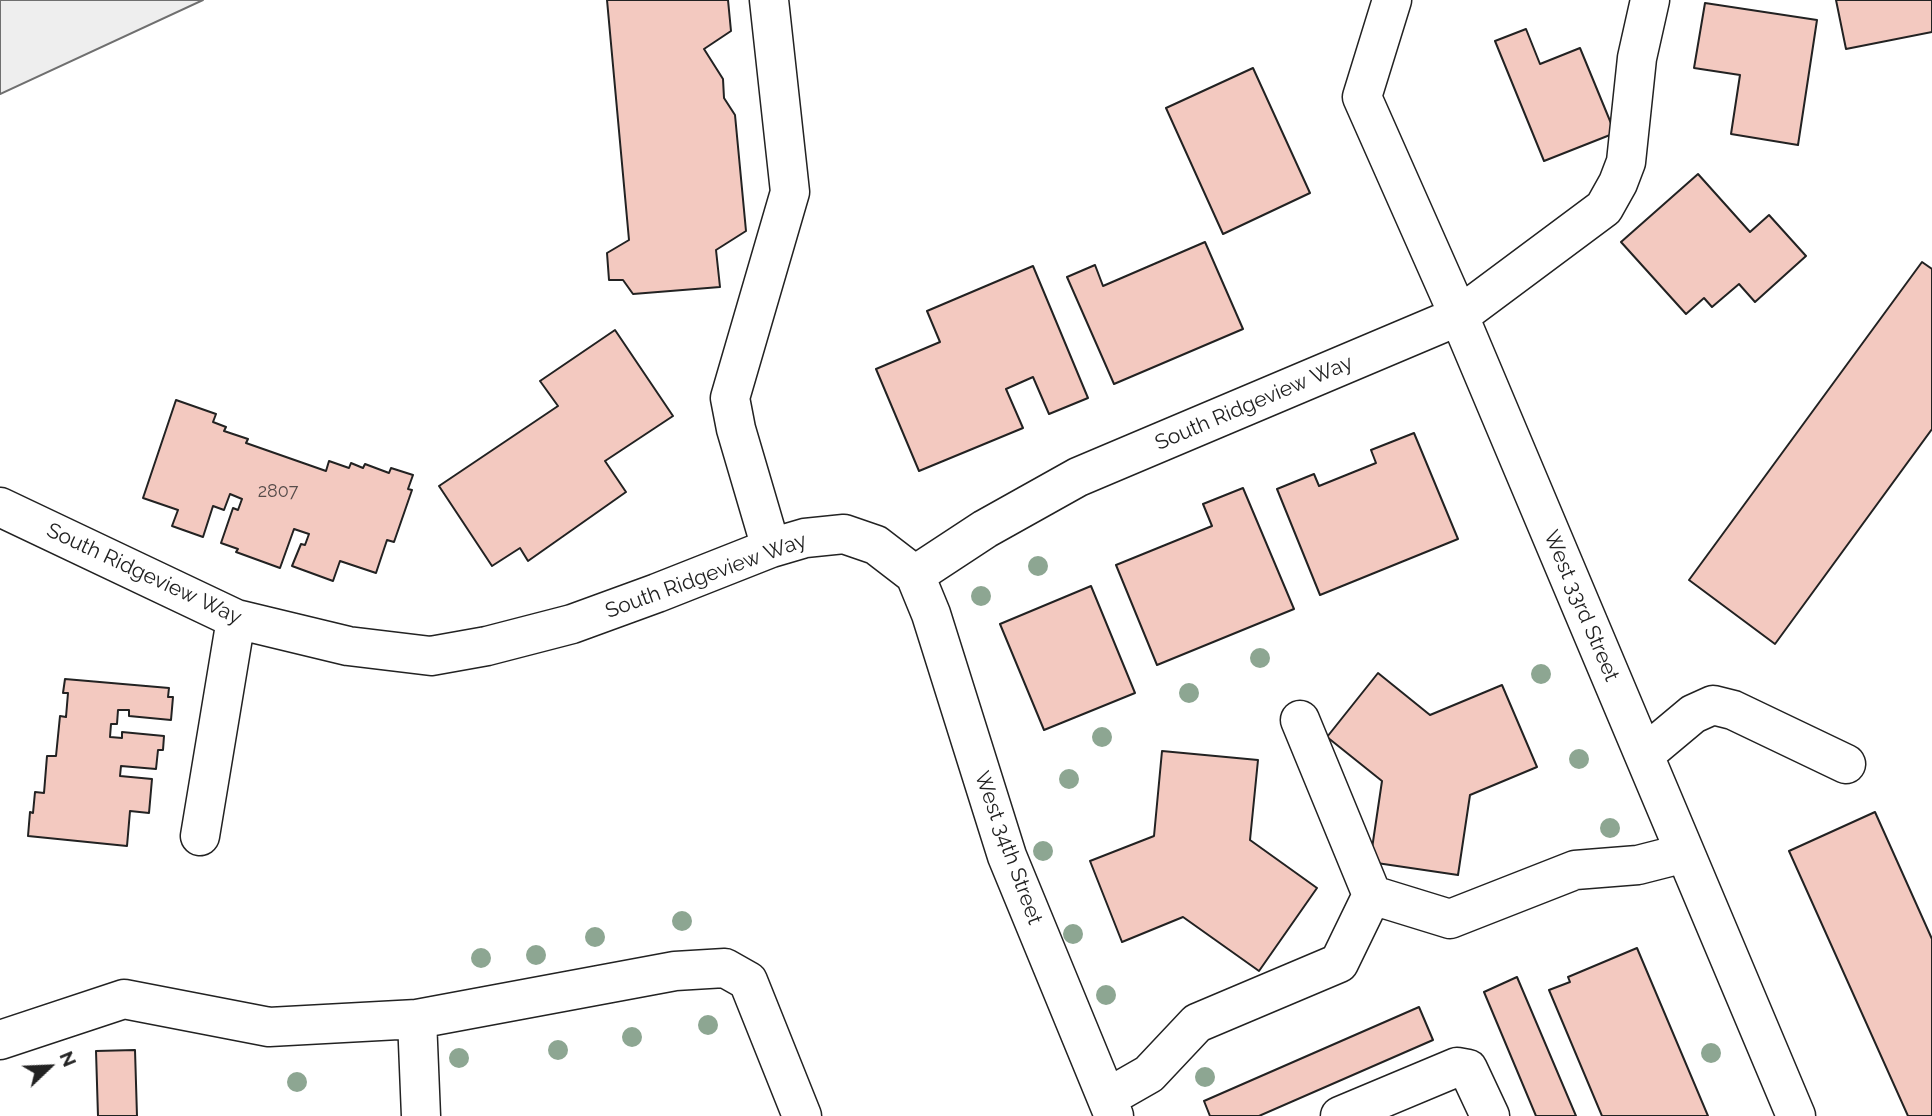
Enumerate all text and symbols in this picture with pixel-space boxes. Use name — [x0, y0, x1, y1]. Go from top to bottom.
street label: South Ridgeview Way — [1151, 350, 1357, 456]
house number: 2807 — [258, 481, 298, 503]
street label: South Ridgeview Way — [43, 518, 245, 630]
street label: West 33rd Street — [1538, 527, 1624, 685]
street label: South Ridgeview Way — [602, 528, 810, 624]
street label: West 34th Street — [969, 768, 1047, 928]
north arrow — [14, 1032, 84, 1102]
text: N — [55, 1048, 81, 1070]

